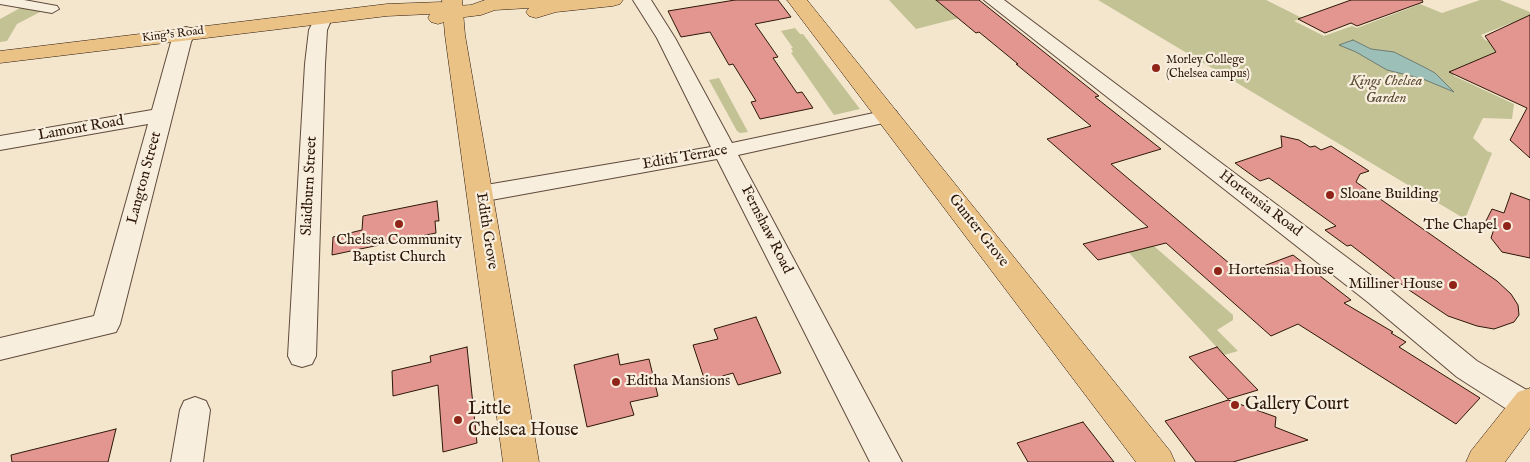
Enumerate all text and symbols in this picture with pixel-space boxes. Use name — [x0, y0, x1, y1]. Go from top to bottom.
street label: King's Road — [141, 24, 205, 46]
place label: Morley College (Chelsea campus) — [1166, 54, 1250, 82]
marker: Morley College (Chelsea campus) — [1150, 62, 1162, 74]
park label: Kings Chelsea Garden — [1350, 73, 1422, 108]
street label: Lamont Road — [37, 113, 125, 145]
street label: Langton Street — [124, 130, 166, 226]
street label: Slaidburn Street — [298, 136, 322, 236]
street label: Edith Terrace — [641, 142, 729, 174]
street label: Hortensia Road — [1215, 167, 1305, 241]
street label: Fernshaw Road — [736, 183, 796, 277]
place label: Sloane Building — [1340, 186, 1438, 204]
marker: Sloane Building — [1324, 189, 1336, 201]
street label: Edith Grove — [471, 191, 501, 271]
street label: Gunter Grove — [944, 191, 1012, 271]
place label: The Chapel — [1424, 217, 1497, 235]
marker: Chelsea Community Baptist Church — [393, 218, 405, 230]
marker: The Chapel — [1501, 220, 1513, 232]
place label: Chelsea Community Baptist Church — [336, 232, 462, 267]
place label: Hortensia House — [1228, 262, 1334, 280]
marker: Hortensia House — [1212, 265, 1224, 277]
place label: Milliner House — [1348, 276, 1443, 294]
marker: Milliner House — [1447, 279, 1459, 291]
place label: Editha Mansions — [626, 373, 730, 391]
marker: Editha Mansions — [610, 376, 622, 388]
place label: Gallery Court — [1245, 394, 1349, 416]
place label: Little Chelsea House — [468, 399, 579, 442]
marker: Gallery Court — [1229, 399, 1241, 411]
marker: Little Chelsea House — [452, 414, 464, 426]

